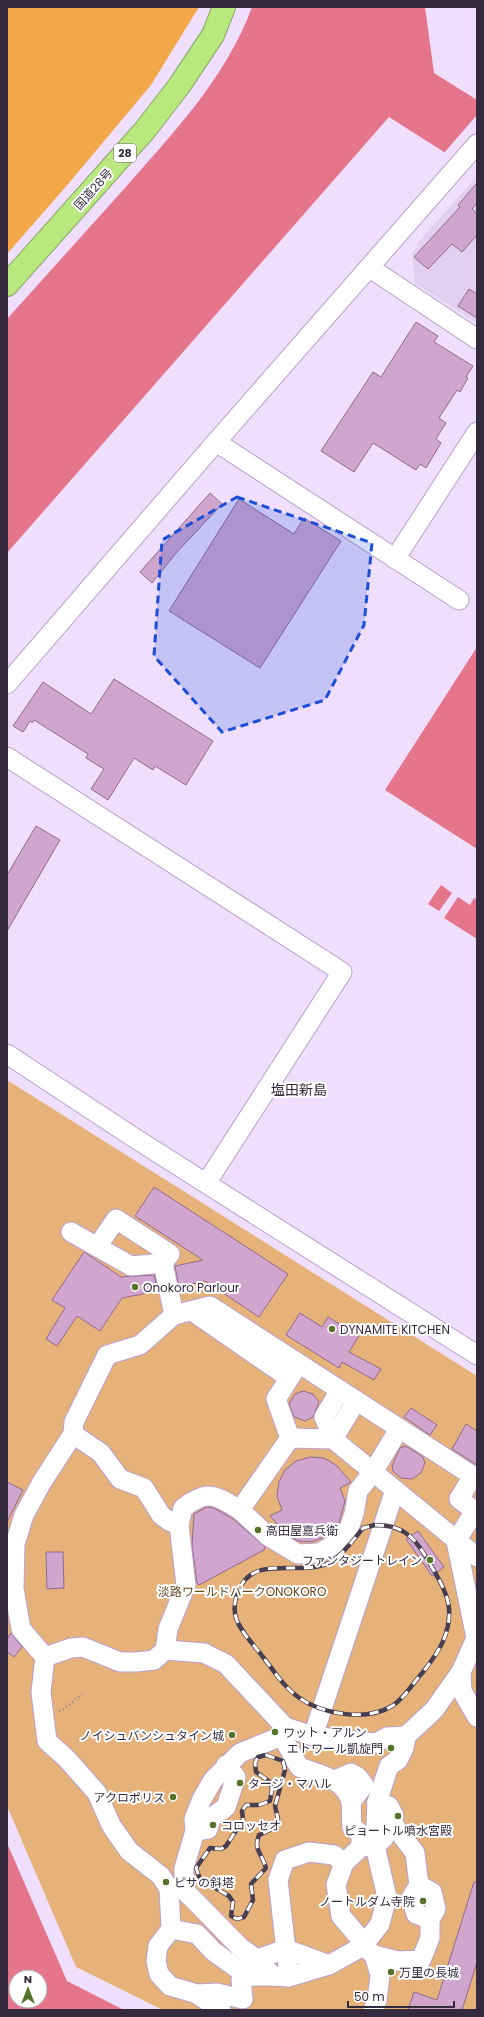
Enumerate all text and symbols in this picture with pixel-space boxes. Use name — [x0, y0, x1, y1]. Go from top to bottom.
road number: 28 — [114, 144, 136, 162]
street label: 国道28号 — [70, 165, 116, 213]
district label: 塩田新島 — [271, 1080, 327, 1100]
place label: Onokoro Parlour — [143, 1279, 240, 1296]
marker: Onokoro Parlour — [130, 1282, 140, 1292]
place label: DYNAMITE KITCHEN — [340, 1321, 450, 1338]
marker: DYNAMITE KITCHEN — [327, 1324, 337, 1334]
place label: 高田屋嘉兵衛 — [266, 1522, 338, 1539]
marker: 高田屋嘉兵衛 — [253, 1525, 263, 1535]
place label: ファンタジートレイン — [302, 1552, 422, 1569]
marker: ファンタジートレイン — [425, 1555, 435, 1565]
park label: 淡路ワールドパークONOKORO — [158, 1583, 326, 1600]
place label: ワット・アルン — [283, 1724, 367, 1741]
place label: ノイシュバンシュタイン城 — [79, 1727, 224, 1744]
marker: ワット・アルン — [270, 1727, 280, 1737]
marker: ノイシュバンシュタイン城 — [227, 1730, 237, 1740]
place label: エトワール凱旋門 — [287, 1740, 383, 1757]
marker: エトワール凱旋門 — [386, 1743, 396, 1753]
place label: タージ・マハル — [248, 1775, 332, 1792]
marker: タージ・マハル — [235, 1778, 245, 1788]
place label: アクロポリス — [94, 1789, 165, 1806]
marker: アクロポリス — [168, 1792, 178, 1802]
marker: ピョートル噴水宮殿 — [393, 1811, 403, 1821]
place label: コロッセオ — [221, 1817, 281, 1834]
marker: コロッセオ — [208, 1820, 218, 1830]
place label: ピョートル噴水宮殿 — [344, 1822, 452, 1839]
place label: ピサの斜塔 — [174, 1874, 234, 1891]
marker: ピサの斜塔 — [161, 1877, 171, 1887]
place label: ノートルダム寺院 — [319, 1893, 415, 1910]
marker: ノートルダム寺院 — [418, 1896, 428, 1906]
place label: 万里の長城 — [399, 1964, 459, 1981]
marker: 万里の長城 — [386, 1967, 396, 1977]
north arrow — [8, 1969, 48, 2009]
text: N — [24, 1971, 32, 1987]
scale bar — [348, 1983, 454, 2009]
text: 50 m — [354, 1988, 385, 2005]

